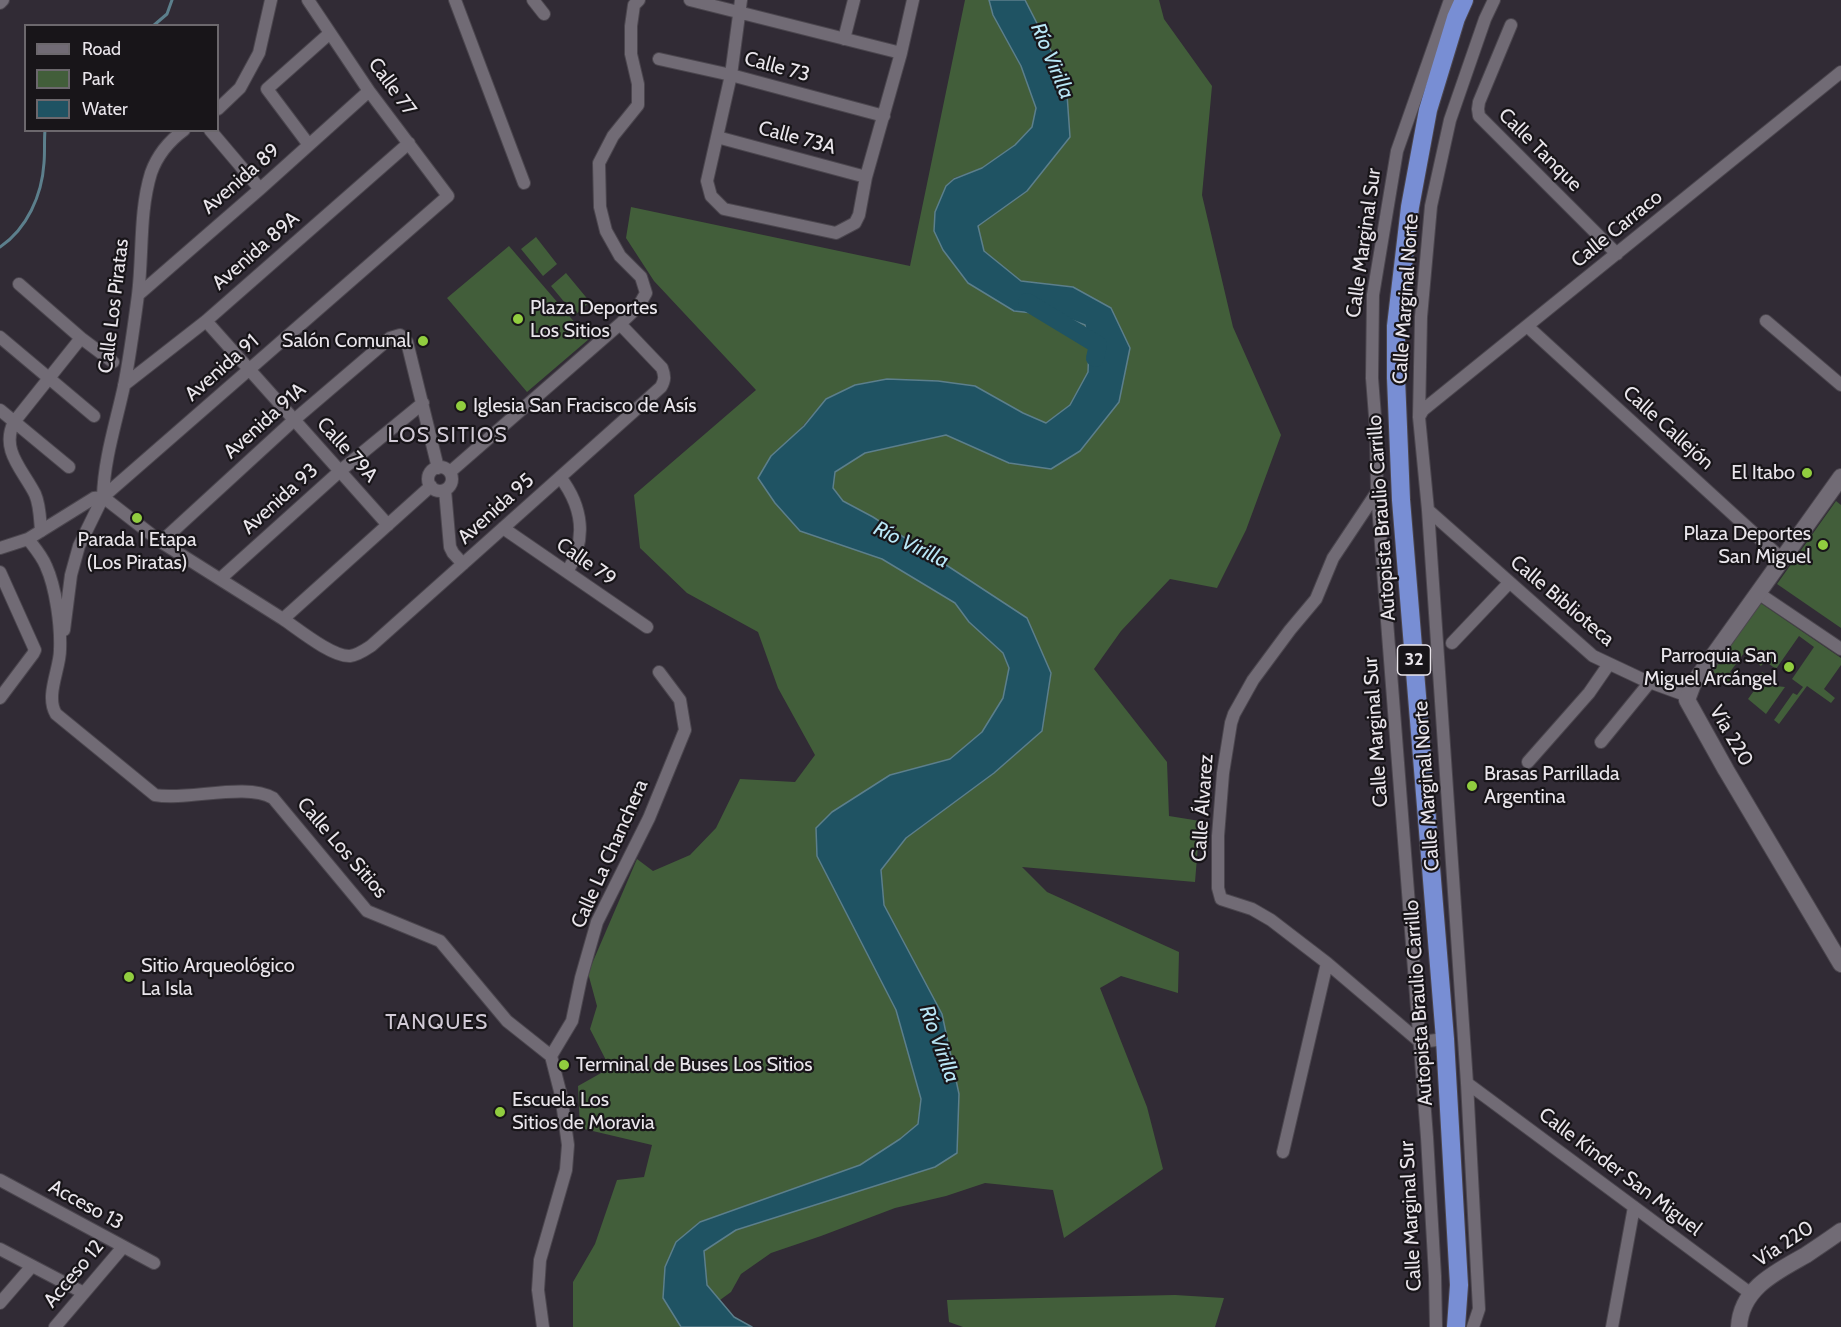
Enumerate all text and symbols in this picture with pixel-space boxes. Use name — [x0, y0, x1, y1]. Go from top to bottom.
water label: Río Virilla — [1025, 19, 1079, 103]
legend — [24, 24, 219, 132]
text: Road — [82, 38, 121, 60]
street label: Calle 73 — [742, 47, 812, 87]
street label: Calle 77 — [363, 53, 421, 121]
text: Park — [82, 68, 114, 90]
text: Water — [82, 98, 128, 120]
street label: Calle Tanque — [1493, 103, 1587, 197]
street label: Calle 73A — [756, 116, 838, 160]
street label: Avenida 89 — [197, 139, 285, 219]
street label: Calle Marginal Sur — [1342, 167, 1386, 319]
street label: Calle Carraco — [1567, 185, 1667, 273]
street label: Avenida 89A — [208, 207, 304, 295]
street label: Calle Marginal Norte — [1388, 213, 1424, 385]
street label: Calle Los Piratas — [94, 237, 134, 375]
place label: Plaza Deportes Los Sitios — [530, 296, 657, 343]
marker: Plaza Deportes Los Sitios — [511, 312, 525, 326]
street label: Avenida 91 — [180, 329, 264, 407]
place label: Salón Comunal — [282, 329, 411, 353]
marker: Salón Comunal — [416, 334, 430, 348]
street label: Avenida 91A — [219, 378, 311, 464]
street label: Calle Callejón — [1618, 381, 1718, 475]
place label: Iglesia San Fracisco de Asís — [473, 394, 697, 418]
marker: Iglesia San Fracisco de Asís — [454, 399, 468, 413]
street label: Calle 79A — [312, 413, 382, 487]
street label: Autopista Braulio Carrillo — [1363, 414, 1401, 622]
district label: LOS SITIOS — [388, 423, 508, 449]
street label: Avenida 93 — [237, 459, 323, 539]
place label: El Itabo — [1731, 461, 1795, 485]
marker: El Itabo — [1800, 466, 1814, 480]
street label: Avenida 95 — [453, 469, 539, 549]
marker: Parada I Etapa (Los Piratas) — [130, 511, 144, 525]
water label: Río Virilla — [869, 516, 953, 574]
place label: Plaza Deportes San Miguel — [1684, 522, 1811, 569]
place label: Parada I Etapa (Los Piratas) — [77, 528, 197, 575]
street label: Calle 79 — [552, 533, 620, 591]
marker: Plaza Deportes San Miguel — [1816, 538, 1830, 552]
street label: Calle Biblioteca — [1505, 550, 1619, 652]
place label: Parroquia San Miguel Arcángel — [1644, 644, 1777, 691]
road number: 32 — [1398, 645, 1430, 675]
street label: Calle Marginal Sur — [1359, 656, 1393, 808]
marker: Parroquia San Miguel Arcángel — [1782, 660, 1796, 674]
street label: Calle Marginal Norte — [1409, 700, 1445, 872]
street label: Vía 220 — [1704, 701, 1758, 771]
street label: Calle Álvarez — [1187, 753, 1219, 863]
place label: Brasas Parrillada Argentina — [1484, 762, 1620, 809]
street label: Calle La Chanchera — [566, 776, 654, 932]
marker: Brasas Parrillada Argentina — [1465, 779, 1479, 793]
street label: Calle Los Sitios — [292, 793, 392, 903]
street label: Autopista Braulio Carrillo — [1400, 899, 1438, 1107]
place label: Sitio Arqueológico La Isla — [141, 954, 295, 1001]
marker: Sitio Arqueológico La Isla — [122, 970, 136, 984]
water label: Río Virilla — [913, 1002, 965, 1086]
district label: TANQUES — [385, 1010, 489, 1036]
place label: Terminal de Buses Los Sitios — [576, 1053, 813, 1077]
marker: Terminal de Buses Los Sitios — [557, 1058, 571, 1072]
place label: Escuela Los Sitios de Moravia — [512, 1088, 654, 1135]
street label: Calle Kinder San Miguel — [1534, 1103, 1706, 1241]
marker: Escuela Los Sitios de Moravia — [493, 1105, 507, 1119]
street label: Calle Marginal Sur — [1395, 1140, 1427, 1292]
street label: Acceso 13 — [45, 1175, 127, 1235]
street label: Vía 220 — [1750, 1216, 1818, 1272]
street label: Acceso 12 — [39, 1235, 109, 1313]

